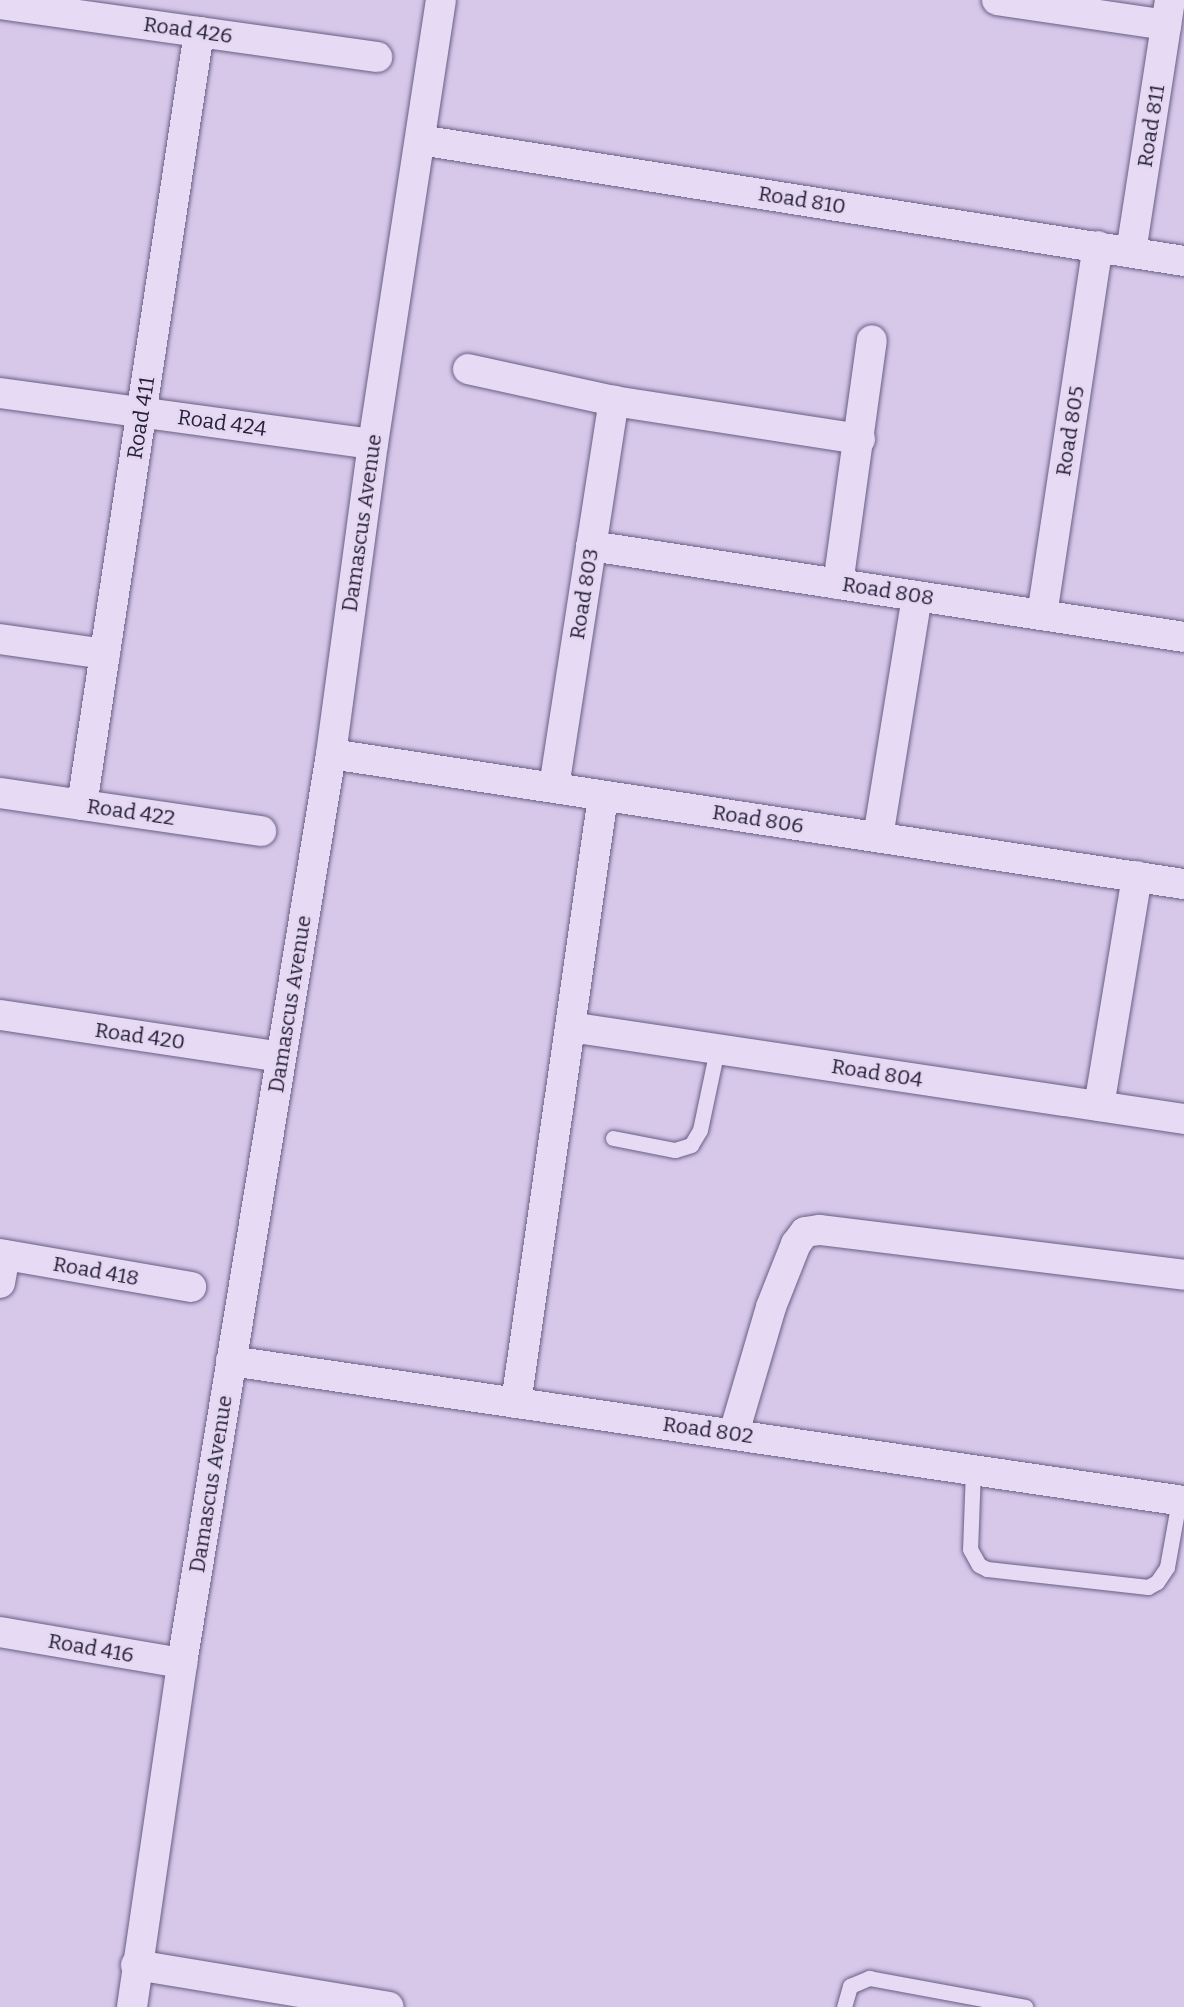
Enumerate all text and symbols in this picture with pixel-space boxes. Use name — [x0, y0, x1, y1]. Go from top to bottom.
street label: Road 426 — [142, 11, 234, 49]
street label: Road 811 — [1132, 83, 1170, 169]
street label: Road 810 — [756, 181, 848, 219]
street label: Road 411 — [122, 375, 160, 461]
street label: Road 805 — [1050, 384, 1090, 478]
street label: Road 424 — [176, 404, 268, 442]
street label: Damascus Avenue — [337, 433, 387, 613]
street label: Road 803 — [564, 547, 604, 641]
street label: Road 808 — [840, 571, 936, 611]
street label: Road 422 — [85, 793, 177, 831]
street label: Road 806 — [711, 799, 805, 839]
street label: Damascus Avenue — [264, 914, 316, 1094]
street label: Road 420 — [93, 1017, 187, 1055]
street label: Road 804 — [830, 1053, 924, 1093]
street label: Road 418 — [51, 1251, 141, 1291]
street label: Damascus Avenue — [185, 1394, 237, 1574]
street label: Road 802 — [661, 1411, 755, 1449]
street label: Road 416 — [46, 1628, 136, 1668]

